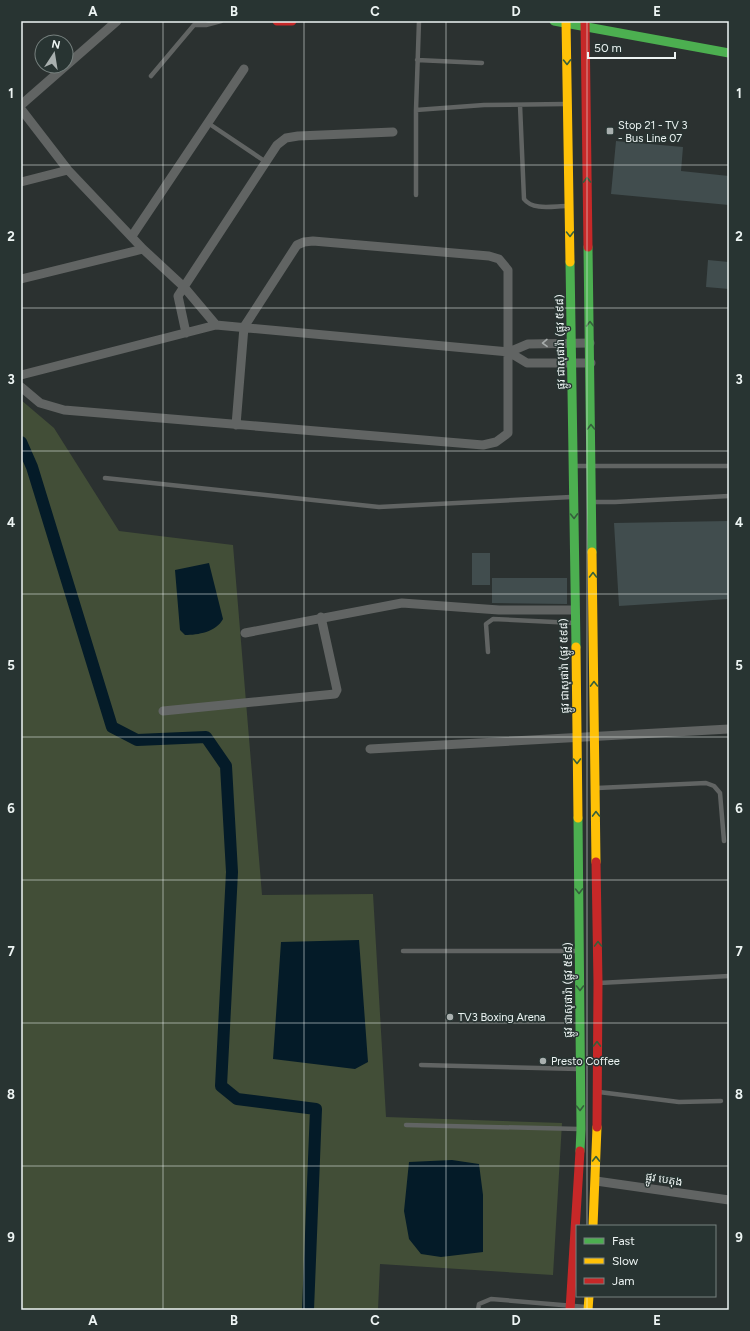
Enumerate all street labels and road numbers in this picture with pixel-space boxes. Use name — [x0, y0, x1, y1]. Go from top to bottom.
street label: ផ្លូវ ជាសុផារ៉ា (ផ្លូវ ៥៩៨) — [553, 294, 571, 390]
street label: ផ្លូវ ជាសុផារ៉ា (ផ្លូវ ៥៩៨) — [557, 618, 575, 714]
street label: ផ្លូវ ជាសុផារ៉ា (ផ្លូវ ៥៩៨) — [562, 942, 578, 1038]
street label: ផ្លូវ បេតុង — [644, 1170, 683, 1192]

